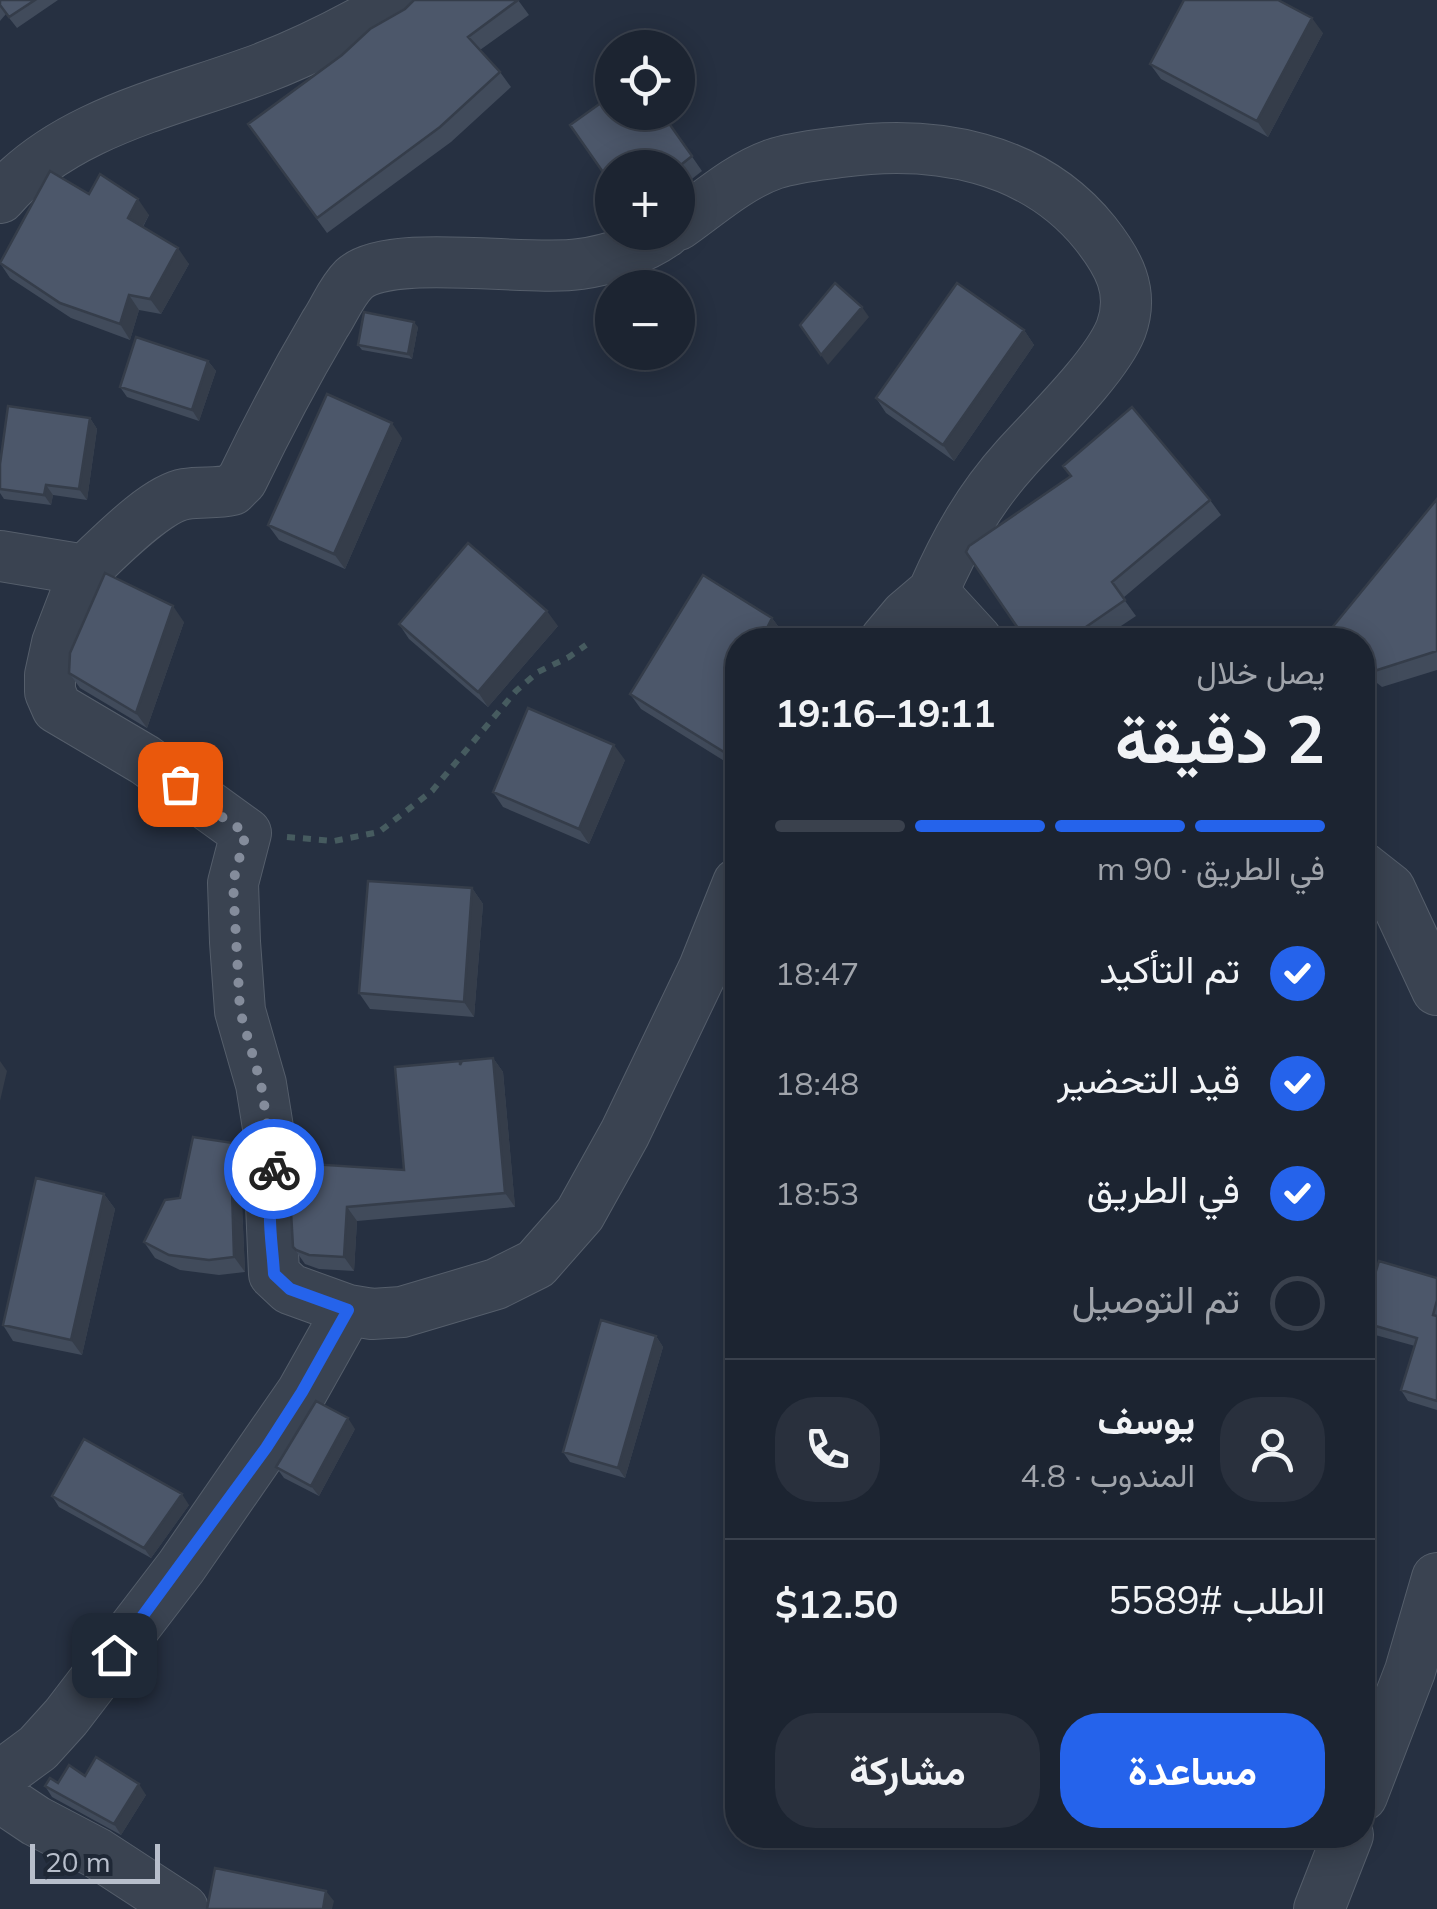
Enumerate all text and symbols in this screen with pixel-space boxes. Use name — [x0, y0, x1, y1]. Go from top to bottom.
map controls — [595, 30, 695, 370]
button: locate — [595, 30, 695, 130]
button: + — [595, 150, 695, 250]
button: − — [595, 270, 695, 370]
text: يصل خلال — [1197, 652, 1325, 692]
text: 19:11–19:16 — [775, 689, 995, 737]
text: 2 دقيقة — [1115, 698, 1325, 779]
pin — [138, 742, 223, 827]
icon: bag — [153, 757, 208, 812]
text: في الطريق · 90 m — [1097, 848, 1325, 888]
text: تم التأكيد — [1099, 945, 1240, 993]
icon: check — [1270, 946, 1325, 1001]
text: 18:47 — [775, 953, 859, 993]
text: قيد التحضير — [1057, 1055, 1240, 1103]
icon: check — [1270, 1056, 1325, 1111]
text: 18:48 — [775, 1063, 859, 1103]
courier — [224, 1119, 324, 1219]
icon: bike — [247, 1142, 302, 1197]
text: في الطريق — [1087, 1165, 1240, 1213]
icon: check — [1270, 1166, 1325, 1221]
text: 18:53 — [775, 1173, 859, 1213]
text: تم التوصيل — [1072, 1275, 1240, 1323]
text: يوسف — [1098, 1396, 1195, 1444]
button: phone — [775, 1397, 880, 1502]
button: person — [1220, 1397, 1325, 1502]
text: المندوب · 4.8 — [1020, 1455, 1195, 1495]
text: الطلب #5589 — [1108, 1576, 1325, 1624]
text: $12.50 — [775, 1580, 898, 1628]
pin — [72, 1613, 157, 1698]
icon: home — [87, 1628, 142, 1683]
button: مشاركة — [775, 1713, 1040, 1828]
button: مساعدة — [1060, 1713, 1325, 1828]
scale bar — [30, 1839, 160, 1884]
text: 20 m — [45, 1844, 111, 1879]

